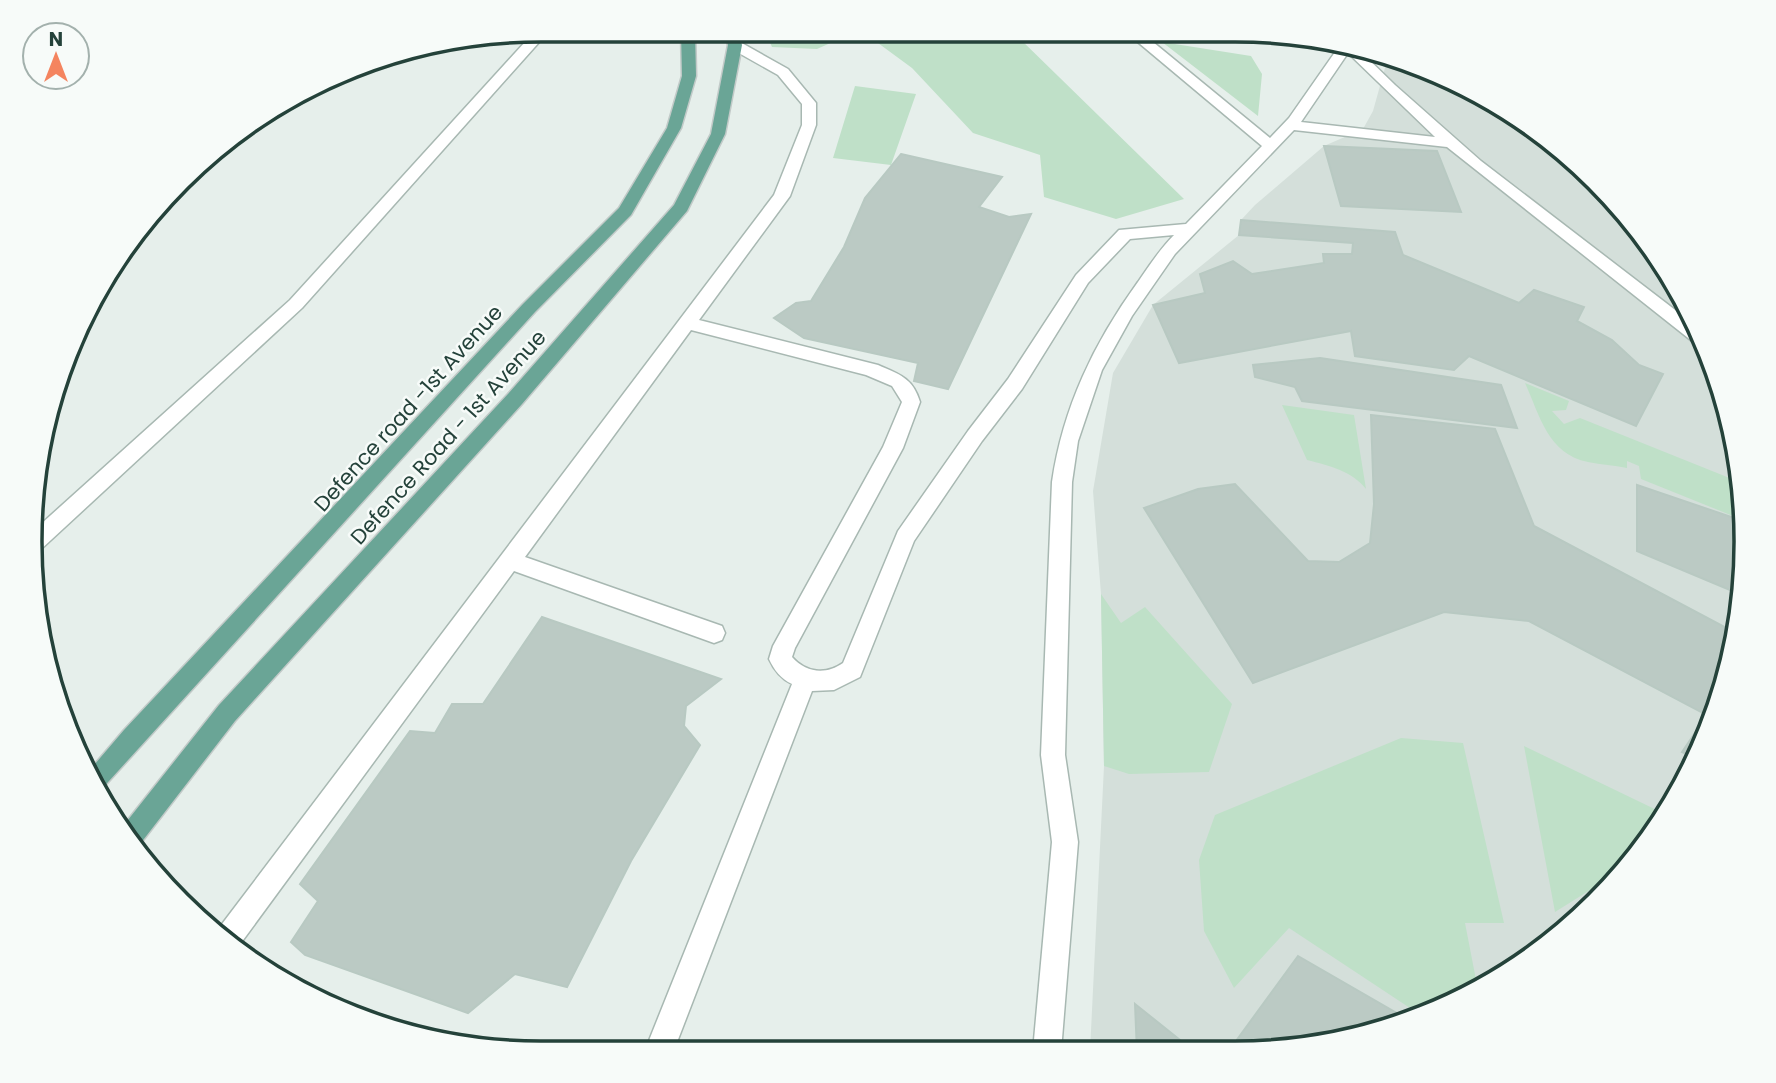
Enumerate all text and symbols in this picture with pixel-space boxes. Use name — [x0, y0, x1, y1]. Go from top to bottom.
north arrow — [21, 21, 91, 91]
text: N — [49, 26, 63, 53]
street label: Defence road -1st Avenue — [307, 298, 509, 518]
street label: Defence Road - 1st Avenue — [344, 323, 552, 551]

